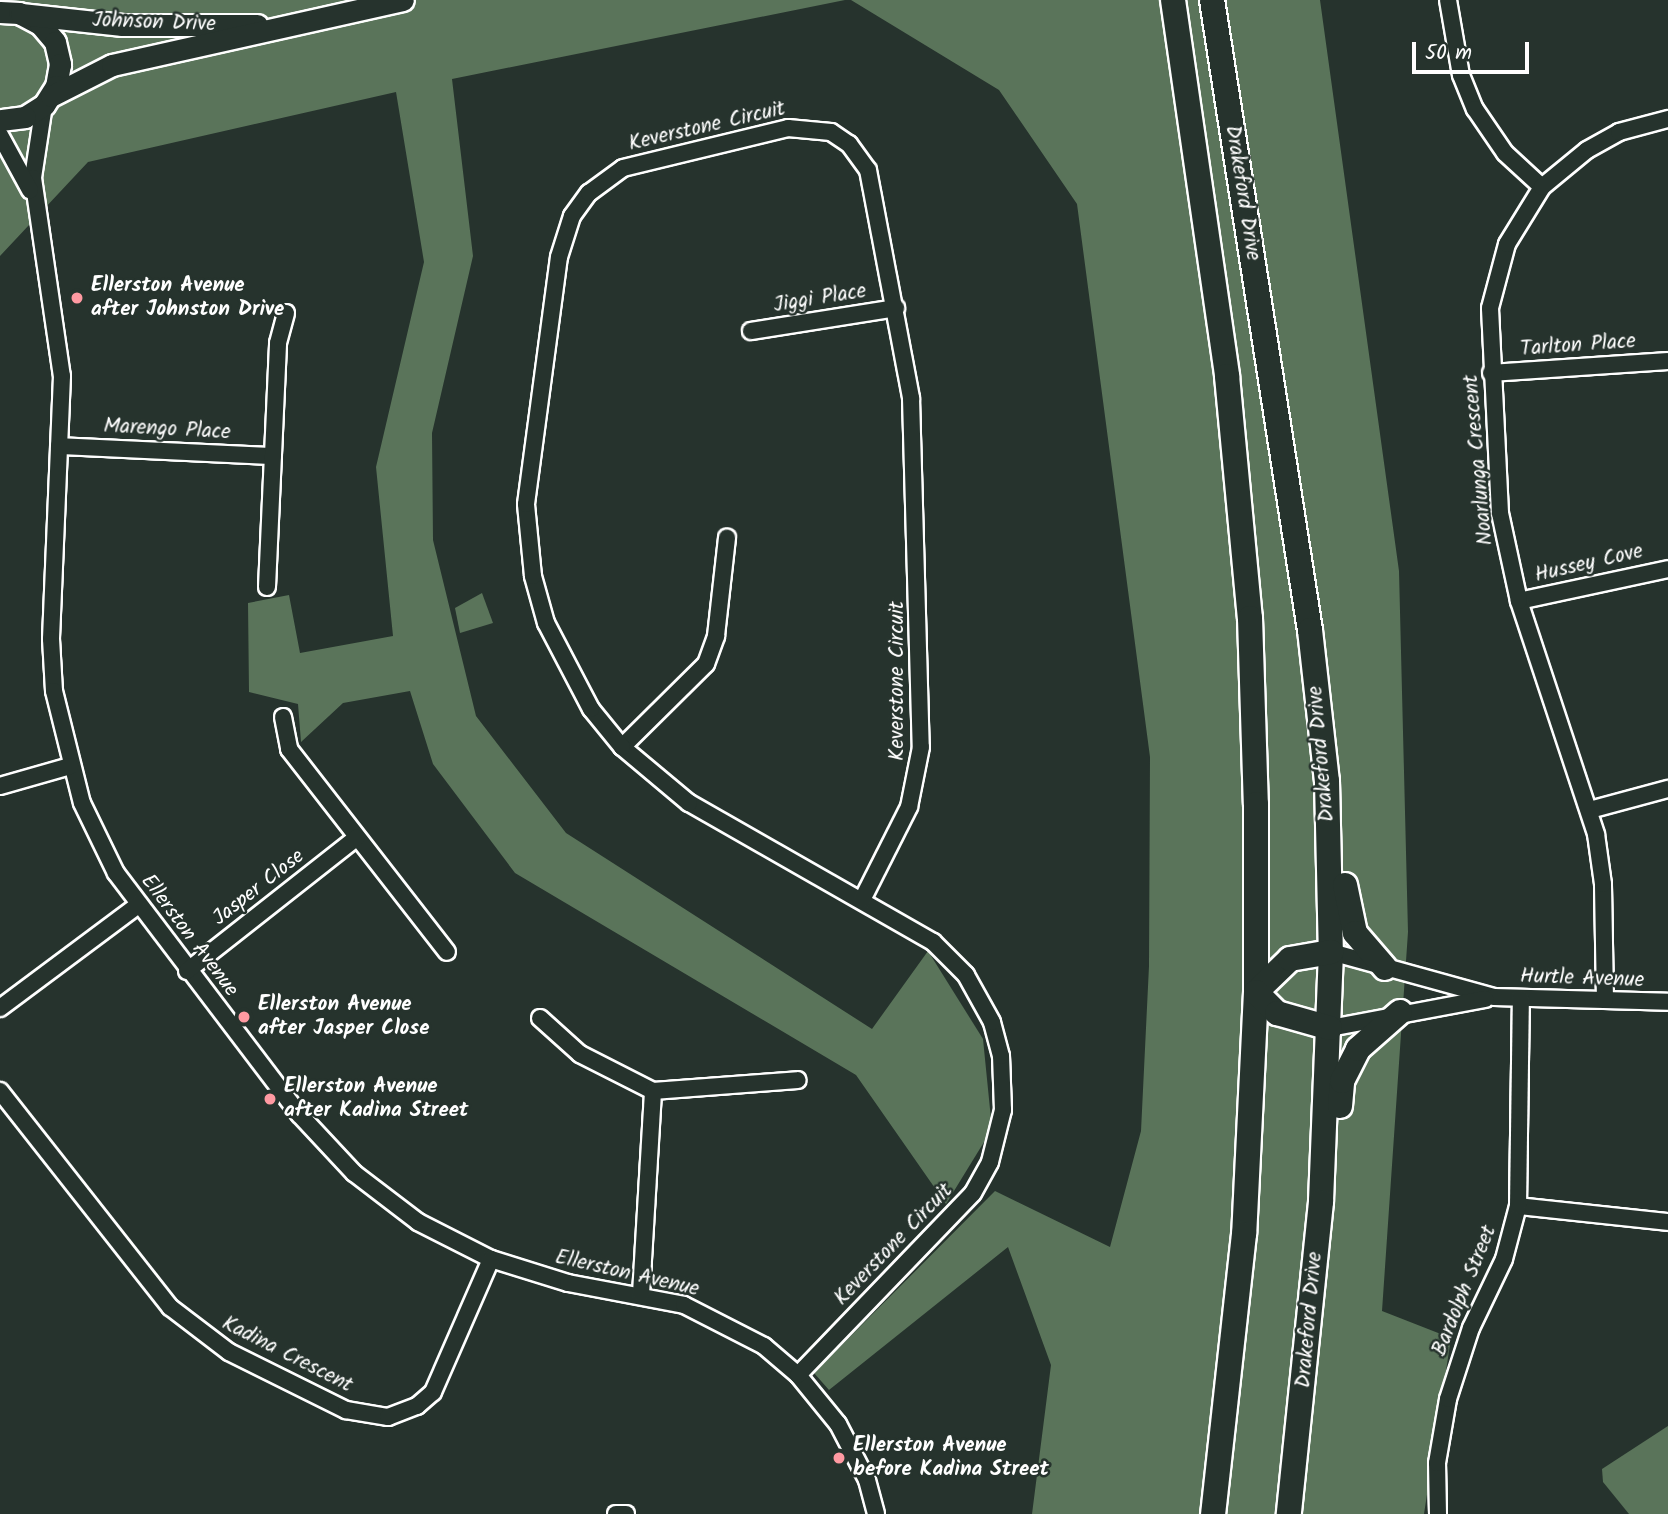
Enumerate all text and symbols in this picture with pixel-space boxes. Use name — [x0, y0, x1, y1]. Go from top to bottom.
street label: Johnson Drive — [92, 8, 216, 38]
scale bar — [1416, 28, 1533, 72]
text: 50 m — [1425, 37, 1472, 70]
street label: Keverstone Circuit — [626, 97, 788, 157]
street label: Drakeford Drive — [1219, 124, 1265, 262]
place label: Ellerston Avenue after Johnston Drive — [91, 273, 284, 323]
street label: Jiggi Place — [772, 279, 868, 319]
marker: Ellerston Avenue after Johnston Drive — [69, 290, 85, 306]
street label: Tarlton Place — [1519, 329, 1637, 363]
street label: Noarlunga Crescent — [1459, 374, 1499, 546]
street label: Marengo Place — [103, 414, 231, 446]
street label: Hussey Cove — [1532, 539, 1646, 589]
street label: Keverstone Circuit — [885, 601, 911, 761]
street label: Drakeford Drive — [1303, 685, 1341, 823]
street label: Jasper Close — [208, 844, 310, 932]
street label: Ellerston Avenue — [135, 870, 243, 1002]
street label: Hurtle Avenue — [1520, 964, 1644, 994]
place label: Ellerston Avenue after Jasper Close — [258, 992, 429, 1042]
marker: Ellerston Avenue after Jasper Close — [236, 1009, 252, 1025]
place label: Ellerston Avenue after Kadina Street — [284, 1074, 468, 1124]
marker: Ellerston Avenue after Kadina Street — [262, 1091, 278, 1107]
street label: Keverstone Circuit — [829, 1179, 959, 1311]
street label: Bardolph Street — [1427, 1222, 1503, 1360]
street label: Ellerston Avenue — [553, 1245, 701, 1303]
street label: Drakeford Drive — [1291, 1251, 1329, 1389]
street label: Kadina Crescent — [217, 1311, 357, 1399]
place label: Ellerston Avenue before Kadina Street — [853, 1433, 1049, 1483]
marker: Ellerston Avenue before Kadina Street — [831, 1450, 847, 1466]

